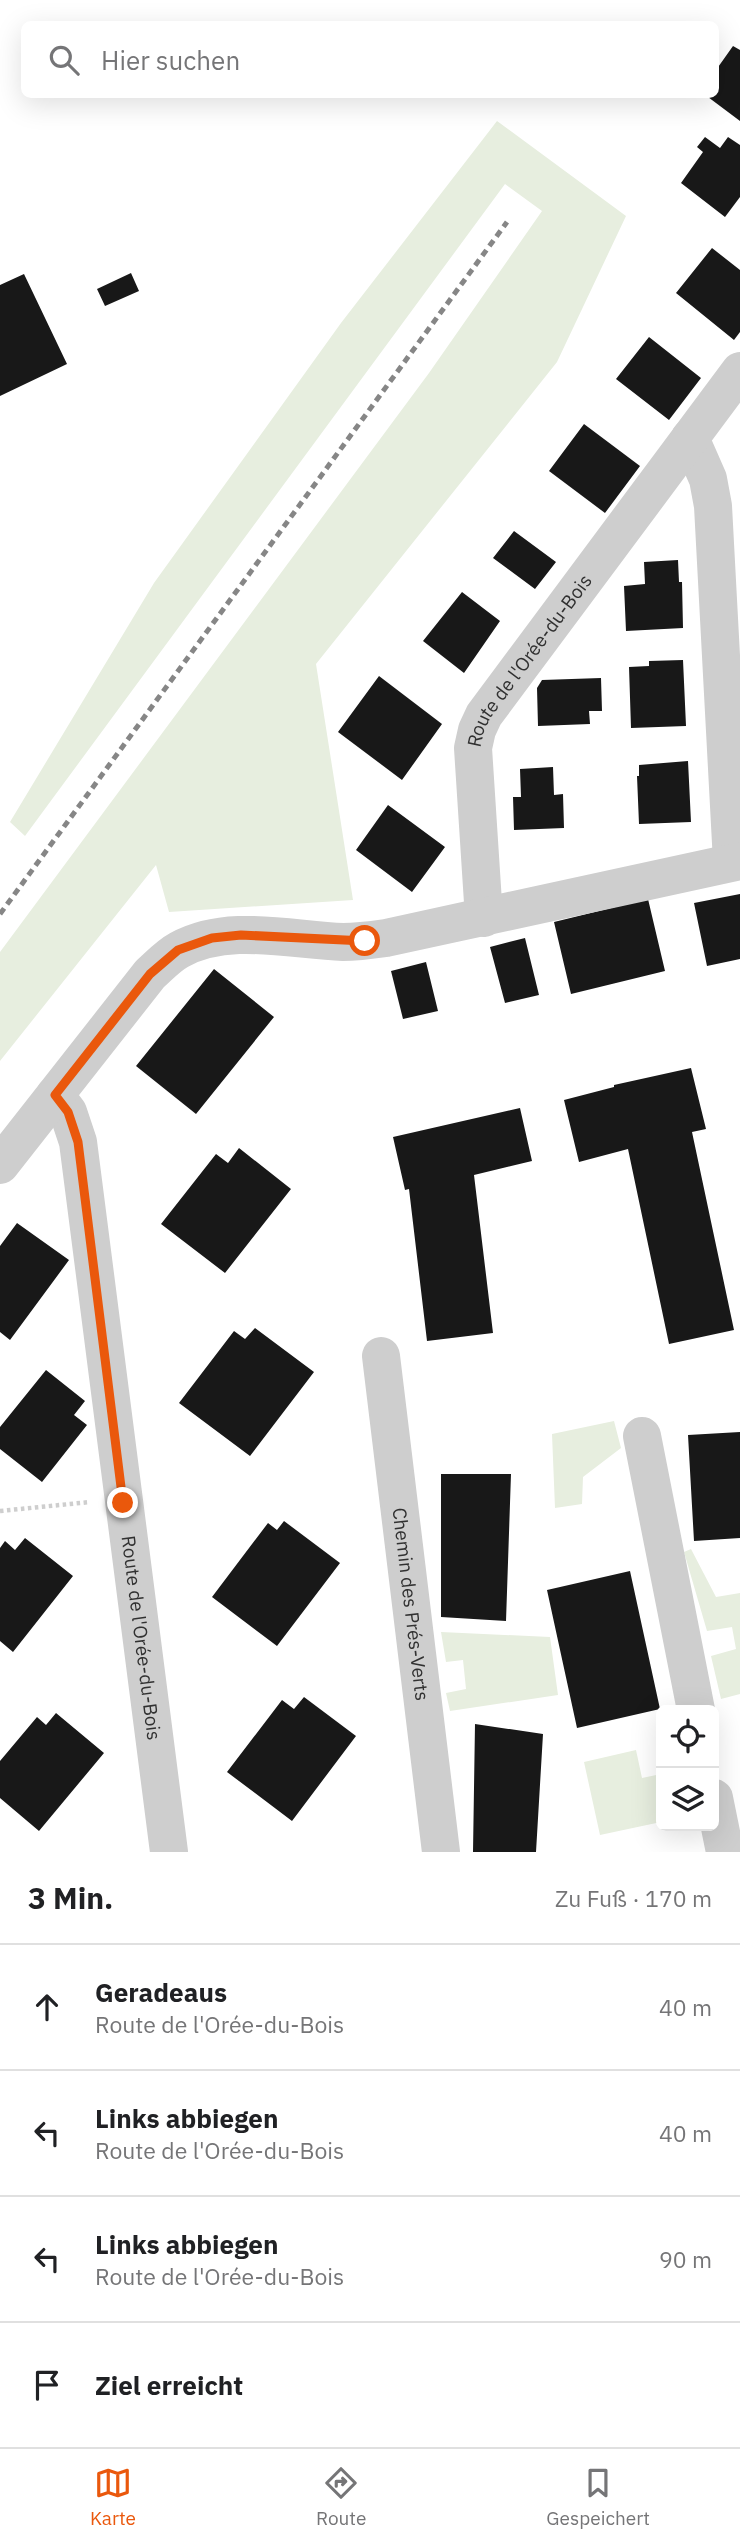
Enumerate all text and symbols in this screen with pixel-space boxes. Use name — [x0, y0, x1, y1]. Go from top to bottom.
search box — [21, 21, 719, 98]
icon: search — [45, 41, 83, 79]
text: Hier suchen — [101, 43, 240, 77]
street label: Route de l'Orée-du-Bois — [462, 569, 597, 749]
route start — [349, 925, 380, 956]
route end — [107, 1487, 138, 1518]
street label: Chemin des Prés-Verts — [387, 1506, 435, 1702]
street label: Route de l'Orée-du-Bois — [117, 1534, 167, 1742]
map controls — [656, 1705, 719, 1831]
button: locate — [656, 1705, 719, 1768]
button: layers — [656, 1768, 719, 1831]
text: 3 Min. — [28, 1878, 113, 1917]
text: Zu Fuß · 170 m — [555, 1883, 712, 1913]
text: Geradeaus — [95, 1975, 227, 2009]
icon: ahead — [28, 1988, 66, 2026]
text: 40 m — [659, 1992, 712, 2022]
text: Route de l'Orée-du-Bois — [95, 2009, 344, 2039]
text: Links abbiegen — [95, 2101, 278, 2135]
icon: left — [28, 2114, 66, 2152]
text: 40 m — [659, 2118, 712, 2148]
text: Route de l'Orée-du-Bois — [95, 2135, 344, 2165]
text: Links abbiegen — [95, 2227, 278, 2261]
icon: left — [28, 2240, 66, 2278]
text: 90 m — [659, 2244, 712, 2274]
text: Route de l'Orée-du-Bois — [95, 2261, 344, 2291]
icon: arrive — [28, 2366, 66, 2404]
text: Ziel erreicht — [95, 2368, 243, 2402]
tab: Karte — [90, 2464, 136, 2530]
tab: Route — [316, 2464, 366, 2530]
tab: Gespeichert — [546, 2464, 650, 2530]

